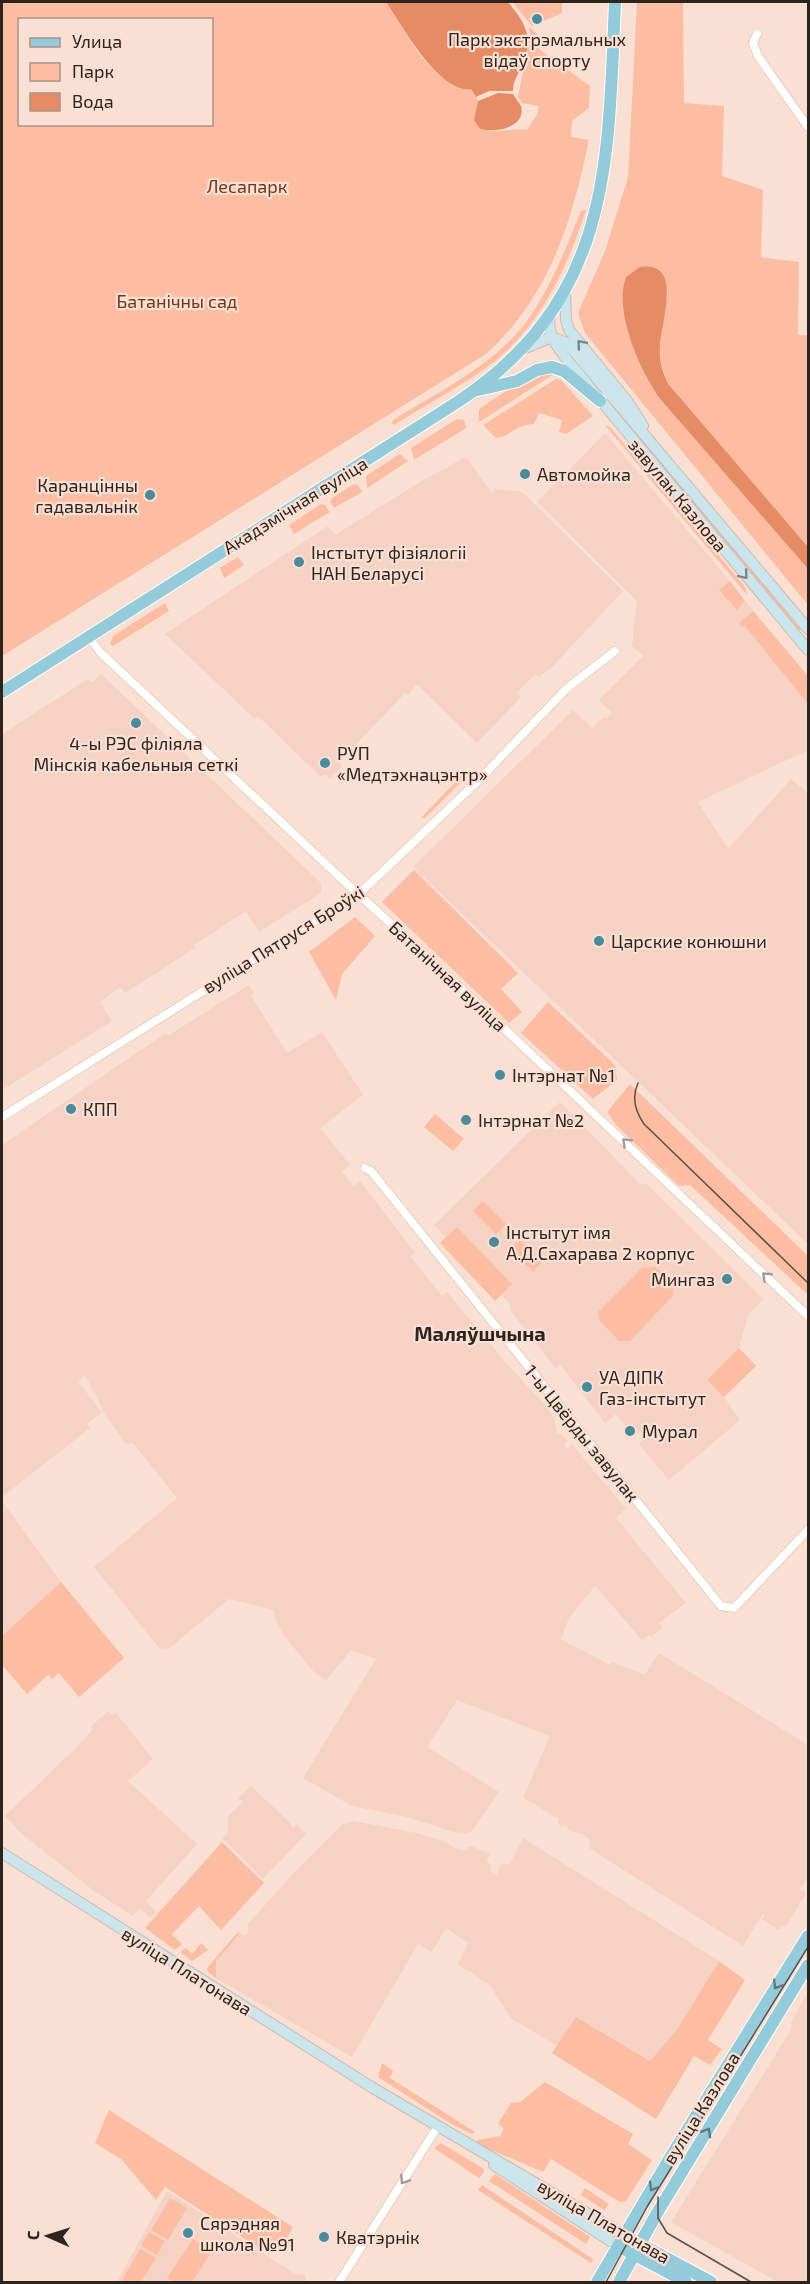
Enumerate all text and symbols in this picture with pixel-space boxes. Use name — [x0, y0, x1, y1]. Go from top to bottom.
marker: Парк экстрэмальных відаў спорту — [530, 12, 544, 26]
legend — [18, 18, 213, 126]
place label: Парк экстрэмальных відаў спорту — [448, 28, 626, 71]
text: Улица — [72, 30, 122, 52]
text: Парк — [72, 60, 114, 82]
text: Вода — [72, 90, 114, 112]
park label: Лесапарк — [207, 175, 288, 197]
park label: Батанічны сад — [117, 290, 237, 312]
one-way arrow — [577, 340, 588, 351]
street label: завулак Казлова — [624, 434, 732, 556]
street label: Акадэмічная вуліца — [219, 452, 371, 558]
place label: Автомойка — [537, 463, 631, 485]
marker: Автомойка — [518, 467, 532, 481]
place label: Каранцінны гадавальнік — [35, 474, 138, 517]
marker: Каранцінны гадавальнік — [143, 488, 157, 502]
place label: Інстытут фізіялогіі НАН Беларусі — [311, 541, 467, 584]
marker: Інстытут фізіялогіі НАН Беларусі — [292, 555, 306, 569]
one-way arrow — [737, 568, 748, 579]
marker: 4-ы РЭС філіяла Мінскія кабельныя сеткі — [129, 716, 143, 730]
place label: 4-ы РЭС філіяла Мінскія кабельныя сеткі — [34, 732, 238, 775]
place label: РУП «Медтэхнацэнтр» — [337, 742, 488, 785]
marker: РУП «Медтэхнацэнтр» — [318, 756, 332, 770]
street label: вуліца Пятруся Броўкі — [198, 880, 368, 998]
street label: Батанічная вуліца — [385, 916, 511, 1036]
place label: Царские конюшни — [611, 930, 767, 952]
marker: Царские конюшни — [592, 934, 606, 948]
place label: Інтэрнат №1 — [512, 1064, 615, 1086]
marker: Інтэрнат №1 — [493, 1068, 507, 1082]
place label: КПП — [83, 1098, 118, 1120]
marker: КПП — [64, 1102, 78, 1116]
place label: Інтэрнат №2 — [478, 1109, 584, 1131]
marker: Інтэрнат №2 — [459, 1113, 473, 1127]
one-way arrow — [622, 1139, 633, 1150]
place label: Інстытут імя А.Д.Сахарава 2 корпус — [506, 1221, 695, 1264]
marker: Інстытут імя А.Д.Сахарава 2 корпус — [487, 1235, 501, 1249]
place label: Мингаз — [651, 1268, 715, 1290]
marker: Мингаз — [720, 1272, 734, 1286]
one-way arrow — [762, 1272, 773, 1283]
district label: Маляўшчына — [414, 1321, 546, 1345]
street label: 1-ы Цвёрды завулак — [520, 1360, 644, 1506]
place label: УА ДІПК Газ-інстытут — [599, 1366, 706, 1409]
marker: УА ДІПК Газ-інстытут — [580, 1380, 594, 1394]
place label: Мурал — [642, 1420, 698, 1442]
marker: Мурал — [623, 1424, 637, 1438]
street label: вуліца Платонава — [118, 1922, 256, 2020]
one-way arrow — [773, 1979, 785, 1989]
street label: вуліца Казлова — [658, 2048, 744, 2168]
one-way arrow — [700, 2128, 711, 2138]
one-way arrow — [400, 2174, 412, 2184]
street label: вуліца Платонава — [534, 2174, 674, 2268]
one-way arrow — [648, 2181, 660, 2191]
north arrow — [18, 2206, 78, 2266]
place label: Сярэдняя школа №91 — [200, 2212, 295, 2255]
marker: Сярэдняя школа №91 — [181, 2226, 195, 2240]
place label: Кватэрнік — [336, 2226, 420, 2248]
text: С — [23, 2230, 42, 2240]
marker: Кватэрнік — [317, 2230, 331, 2244]

